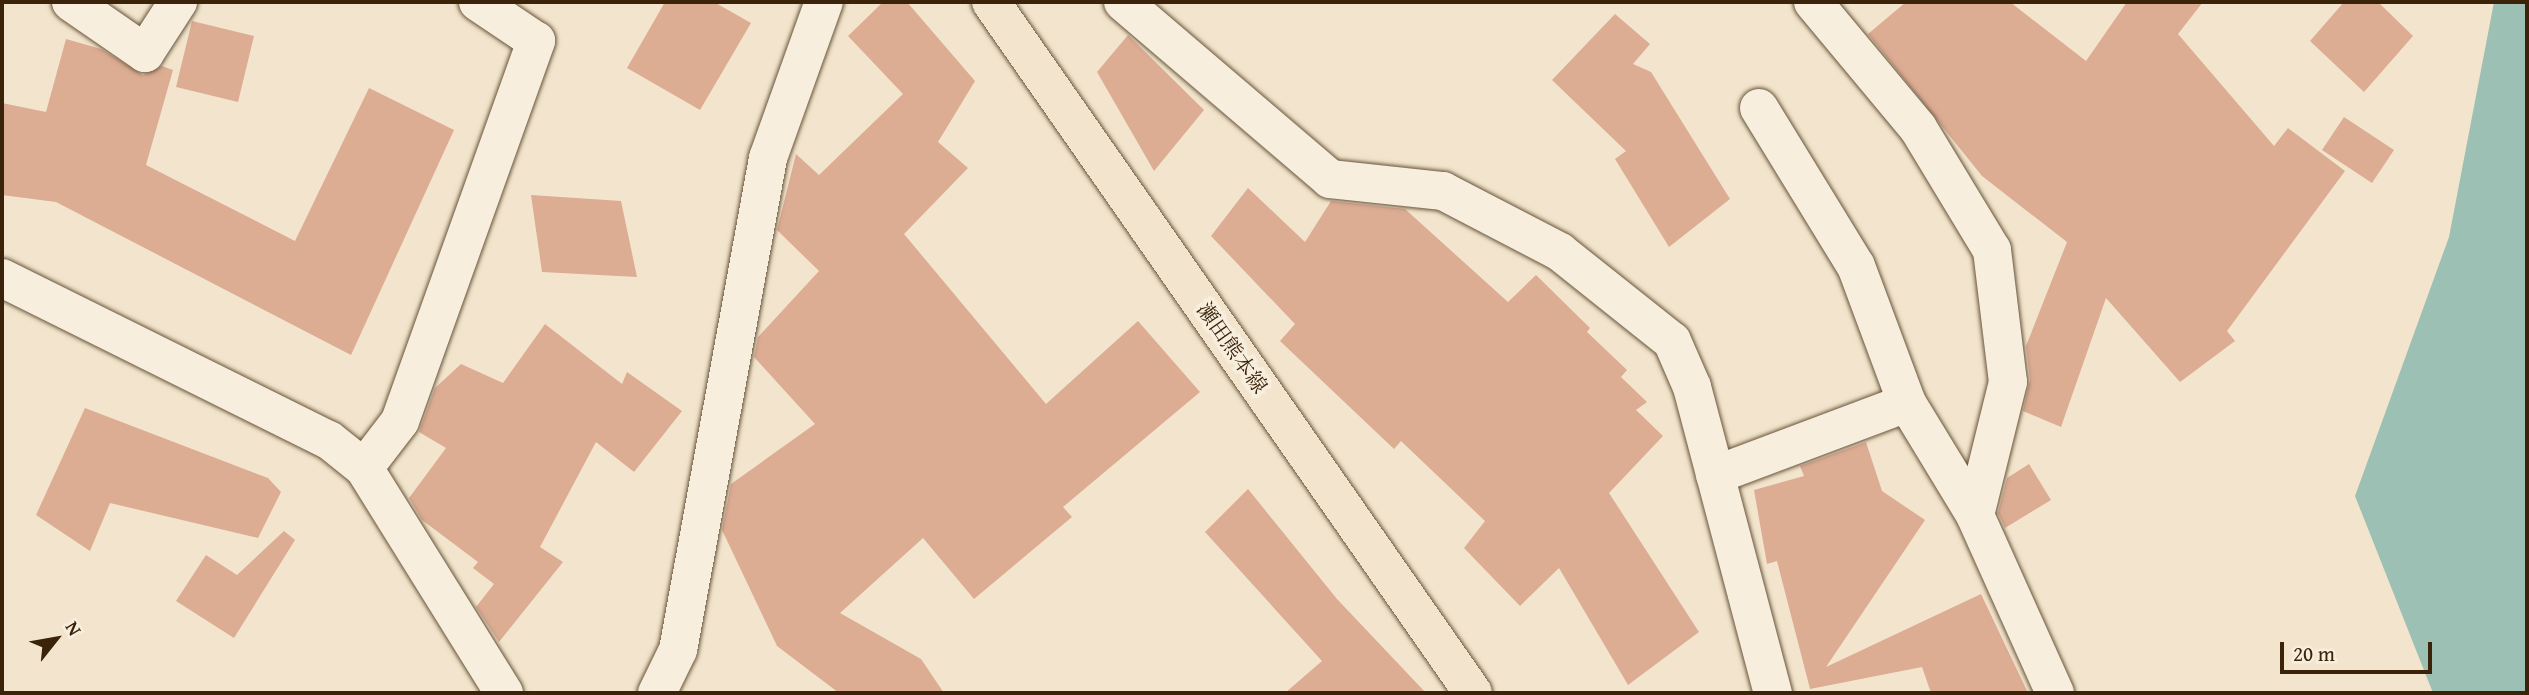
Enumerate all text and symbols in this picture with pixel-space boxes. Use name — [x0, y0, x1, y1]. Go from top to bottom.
street label: 瀬田熊本線 — [1192, 298, 1272, 398]
north arrow — [21, 604, 91, 674]
text: N — [59, 616, 89, 641]
scale bar — [2284, 628, 2436, 672]
text: 20 m — [2293, 638, 2335, 669]

